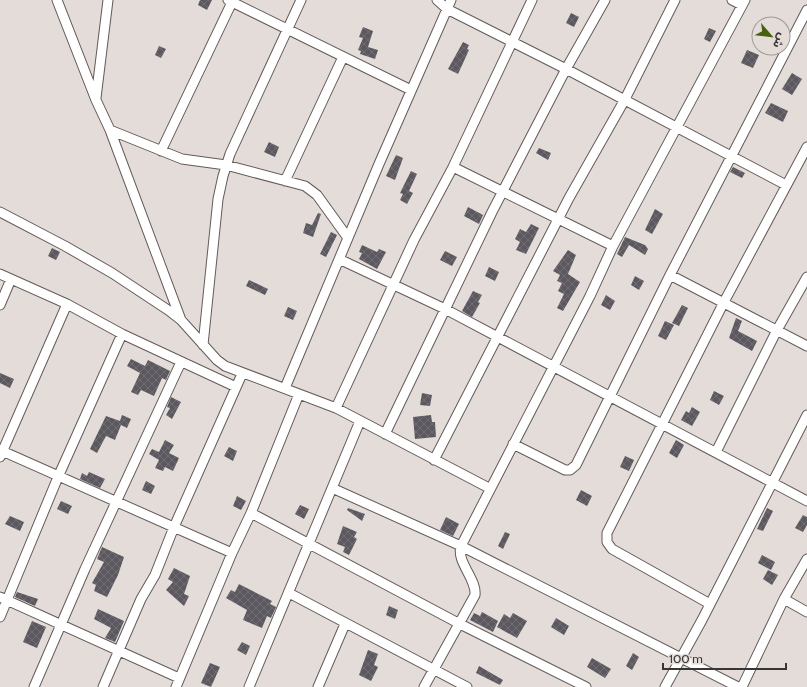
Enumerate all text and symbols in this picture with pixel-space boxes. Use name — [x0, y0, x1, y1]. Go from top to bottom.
north arrow — [751, 16, 791, 56]
text: ش — [770, 31, 790, 51]
scale bar — [663, 645, 786, 671]
text: 100 m — [669, 651, 703, 666]

